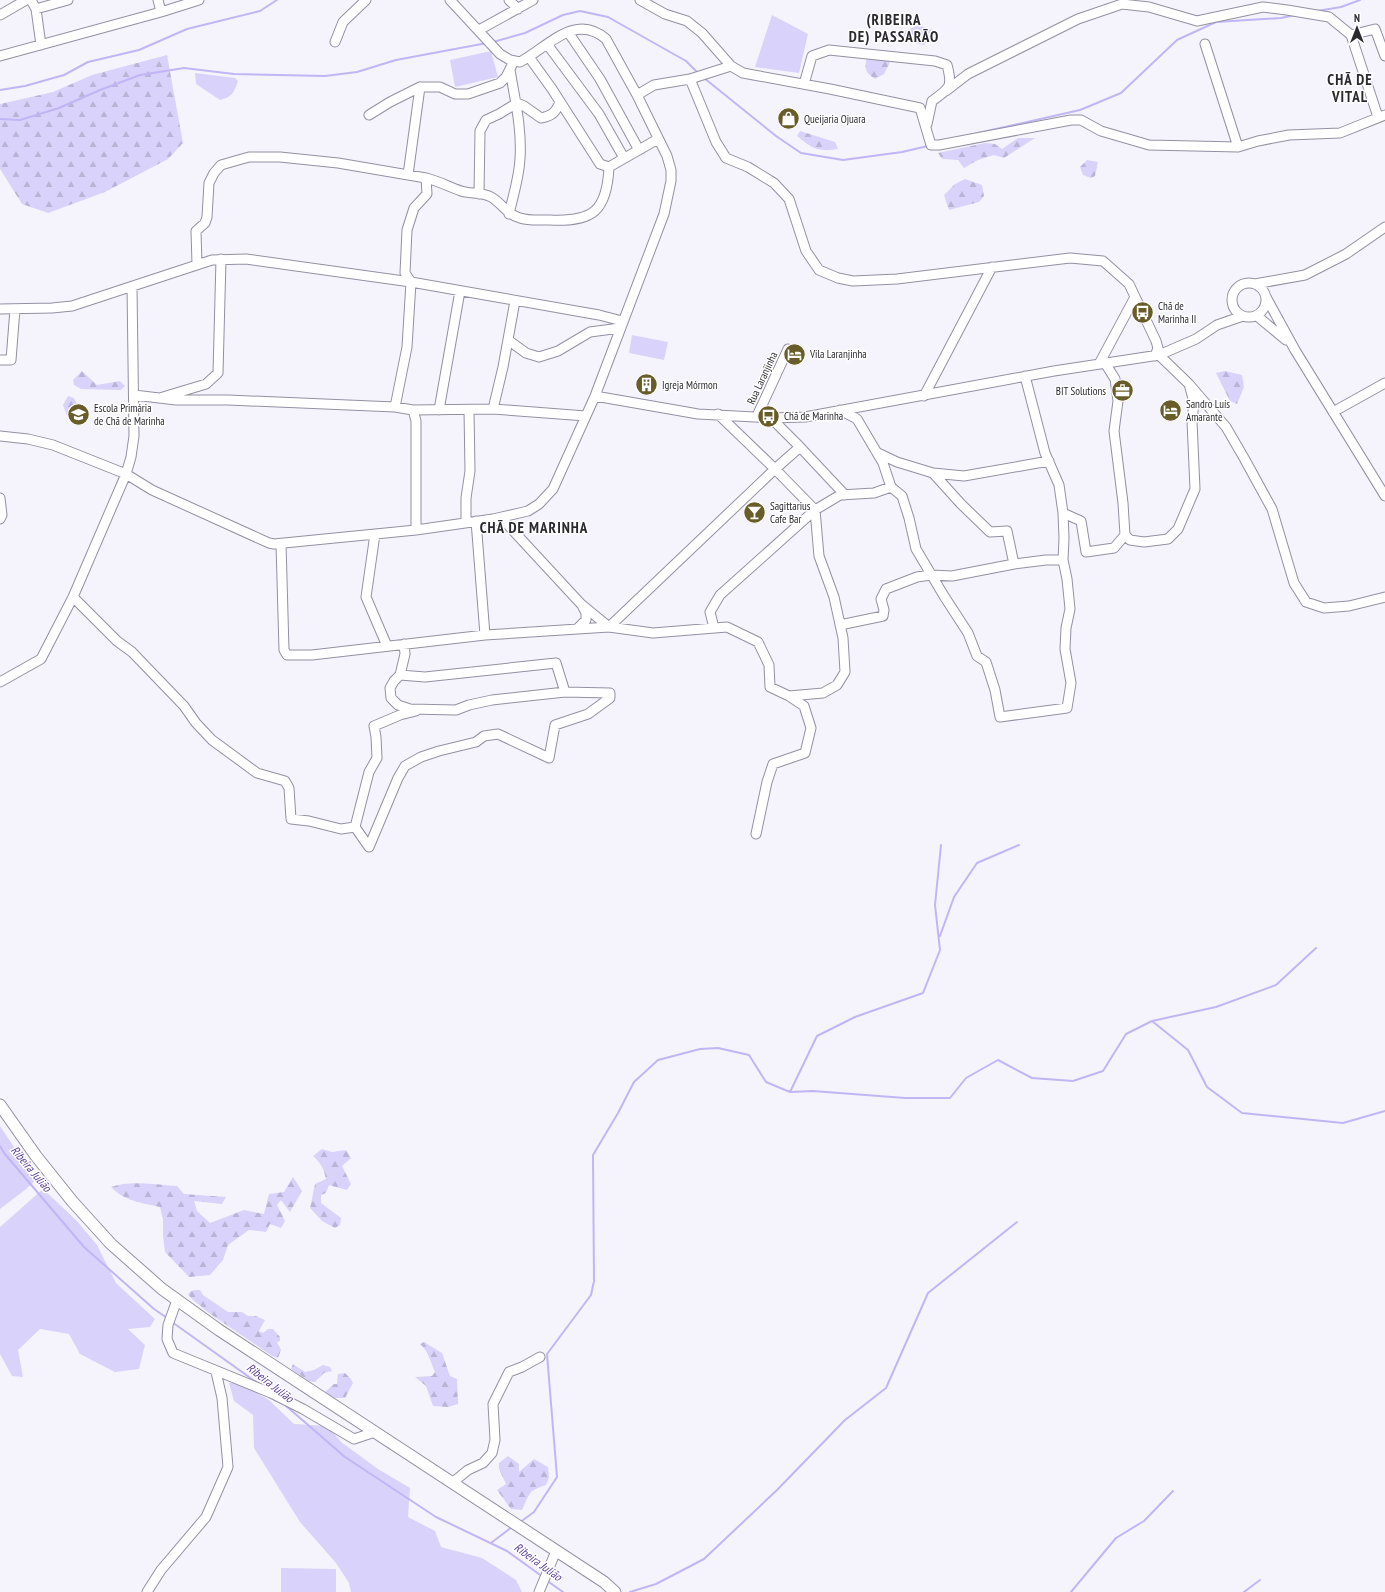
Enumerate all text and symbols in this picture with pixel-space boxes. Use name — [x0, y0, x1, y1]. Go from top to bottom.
north arrow — [1337, 8, 1377, 48]
district label: (RIBEIRA DE) PASSARÃO — [849, 10, 939, 46]
text: N — [1354, 11, 1360, 25]
district label: CHÃ DE VITAL — [1327, 70, 1373, 106]
shop icon: Queijaria Ojuara — [775, 106, 801, 132]
place label: Queijaria Ojuara — [804, 112, 866, 126]
bus stop icon: Chã de Marinha II — [1130, 299, 1156, 325]
place label: Chã de Marinha II — [1158, 299, 1196, 326]
hotel icon: Vila Laranjinha — [782, 341, 808, 367]
place label: Vila Laranjinha — [809, 347, 867, 361]
street label: Rua Laranjinha — [744, 349, 780, 407]
building icon: Igreja Mórmon — [633, 372, 659, 398]
place label: Igreja Mórmon — [662, 378, 718, 392]
office icon: BIT Solutions — [1109, 378, 1135, 404]
place label: BIT Solutions — [1056, 384, 1106, 398]
hotel icon: Sandro Luís Amarante — [1158, 397, 1184, 423]
place label: Sandro Luís Amarante — [1186, 397, 1230, 424]
school or university icon: Escola Primária de Chã de Marinha — [66, 401, 92, 427]
place label: Escola Primária de Chã de Marinha — [94, 401, 165, 428]
bus stop icon: Chã de Marinha — [755, 403, 781, 429]
place label: Chã de Marinha — [784, 409, 843, 423]
bar icon: Sagittarius Cafe Bar — [742, 499, 768, 525]
place label: Sagittarius Cafe Bar — [770, 499, 811, 526]
district label: CHÃ DE MARINHA — [480, 518, 588, 537]
water label: Ribeira Julião — [8, 1143, 55, 1195]
water label: Ribeira Julião — [244, 1360, 297, 1406]
water label: Ribeira Julião — [512, 1539, 566, 1584]

